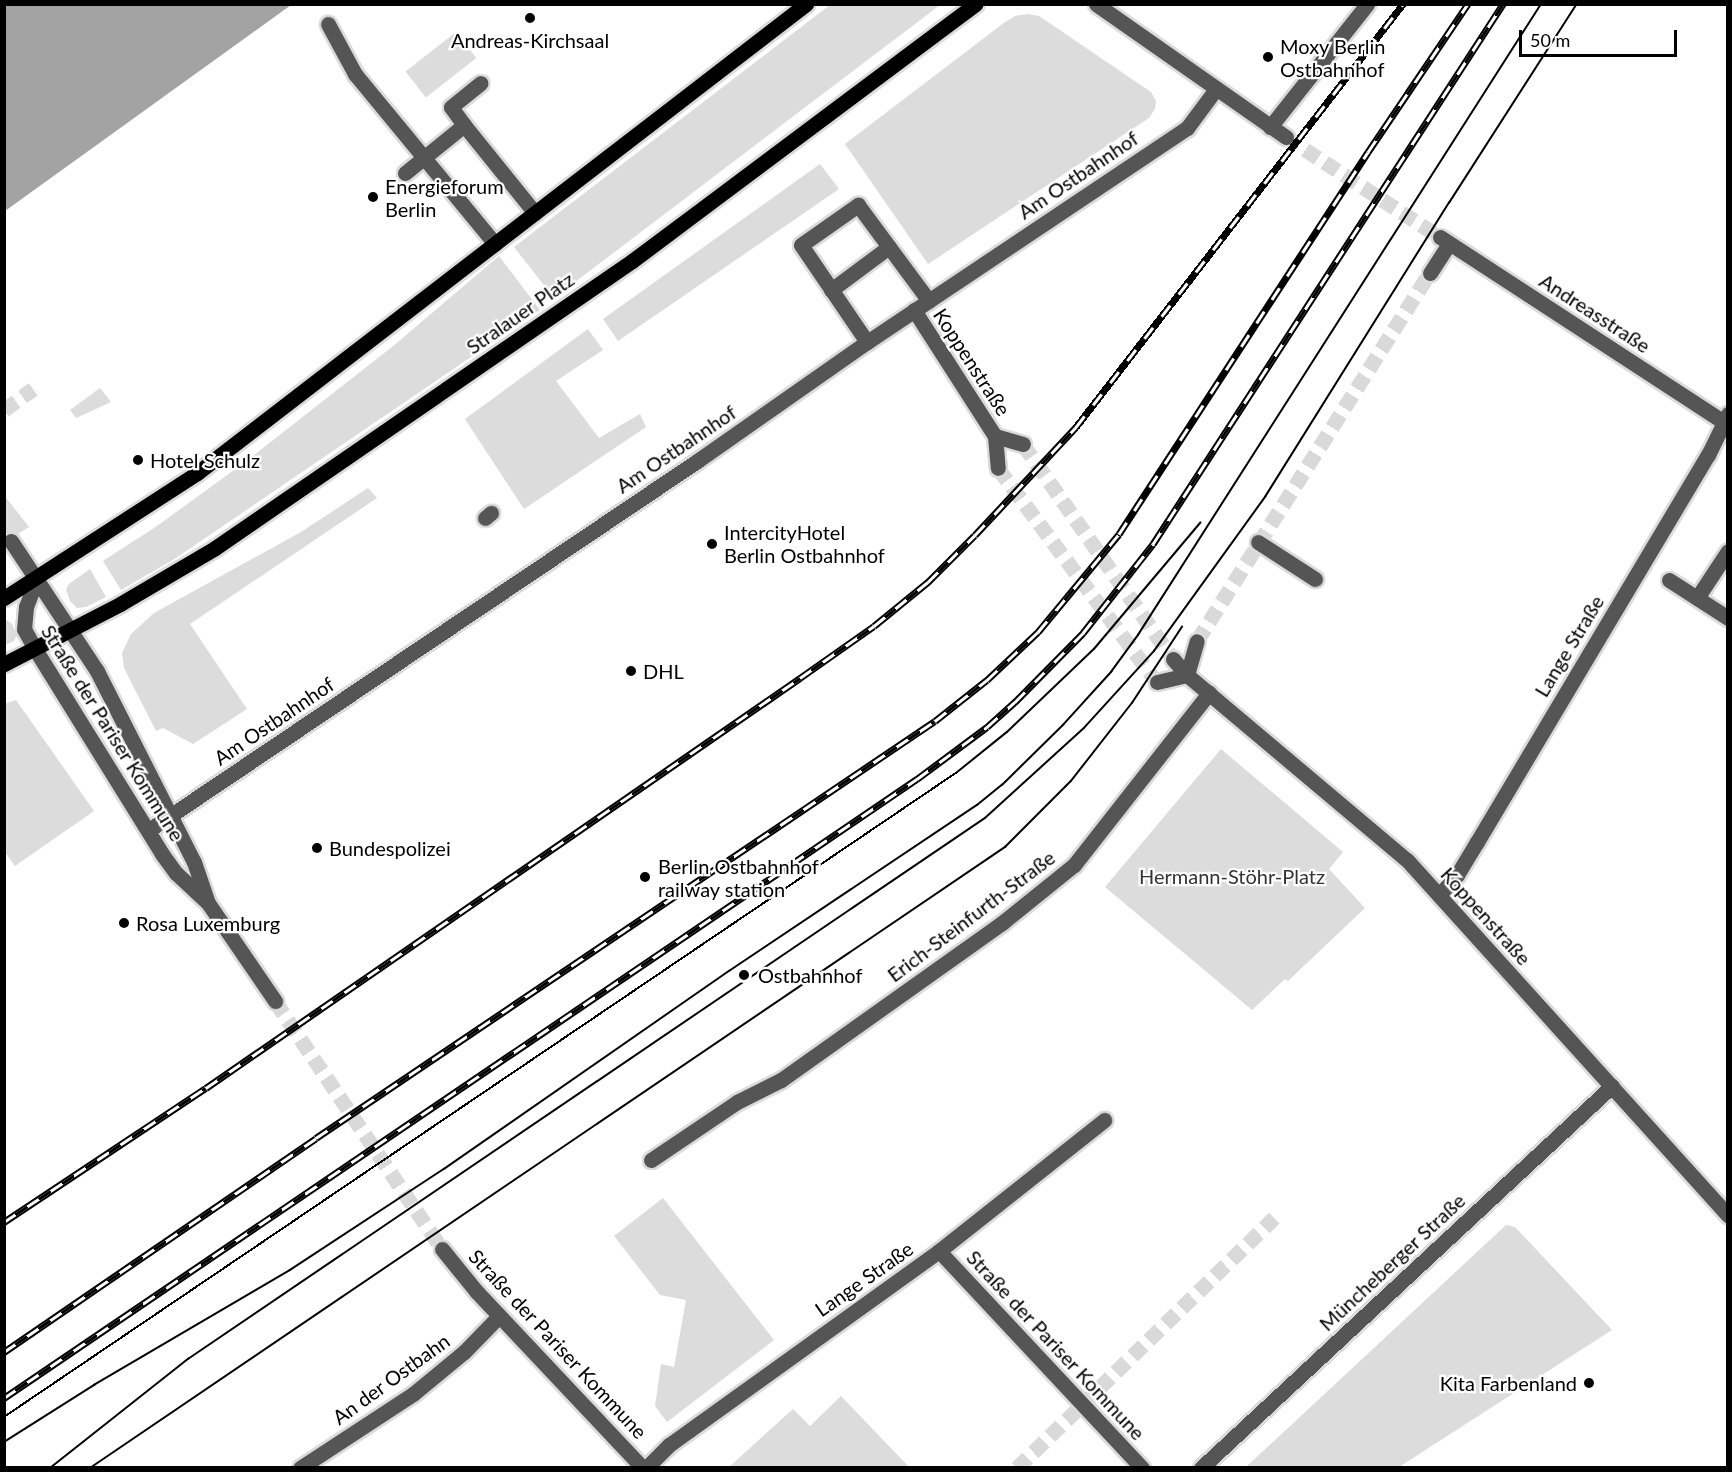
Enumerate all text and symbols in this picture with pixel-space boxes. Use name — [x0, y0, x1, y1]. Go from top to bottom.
marker: Andreas-Kirchsaal — [523, 11, 537, 25]
scale bar — [1522, 18, 1680, 56]
place label: Andreas-Kirchsaal — [451, 28, 609, 52]
text: 50 m — [1530, 29, 1570, 51]
place label: Moxy Berlin Ostbahnhof — [1280, 34, 1386, 81]
marker: Moxy Berlin Ostbahnhof — [1261, 50, 1275, 64]
street label: Am Ostbahnhof — [1013, 126, 1143, 224]
place label: Energieforum Berlin — [385, 174, 504, 221]
marker: Energieforum Berlin — [366, 190, 380, 204]
street label: Stralauer Platz — [461, 267, 579, 359]
street label: Andreasstraße — [1535, 268, 1655, 358]
street label: Koppenstraße — [928, 304, 1016, 420]
street label: Am Ostbahnhof — [611, 400, 741, 498]
place label: Hotel Schulz — [150, 448, 260, 472]
marker: Hotel Schulz — [131, 453, 145, 467]
place label: IntercityHotel Berlin Ostbahnhof — [724, 520, 885, 567]
marker: IntercityHotel Berlin Ostbahnhof — [705, 537, 719, 551]
street label: Lange Straße — [1529, 591, 1609, 701]
street label: Straße der Pariser Kommune — [36, 620, 190, 846]
place label: DHL — [643, 659, 684, 683]
marker: DHL — [624, 664, 638, 678]
street label: Am Ostbahnhof — [209, 672, 339, 770]
place label: Bundespolizei — [329, 836, 451, 860]
marker: Bundespolizei — [310, 841, 324, 855]
street label: Erich-Steinfurth-Straße — [883, 845, 1059, 987]
place label: Berlin Ostbahnhof railway station — [658, 854, 819, 901]
street label: Koppenstraße — [1436, 862, 1536, 970]
park label: Hermann-Stöhr-Platz — [1139, 864, 1325, 888]
marker: Berlin Ostbahnhof railway station — [636, 868, 654, 886]
place label: Rosa Luxemburg — [136, 911, 280, 935]
marker: Rosa Luxemburg — [117, 916, 131, 930]
place label: Ostbahnhof — [758, 963, 862, 987]
marker: Ostbahnhof — [735, 966, 753, 984]
street label: Müncheberger Straße — [1314, 1188, 1470, 1336]
street label: Lange Straße — [810, 1236, 918, 1322]
street label: Straße der Pariser Kommune — [464, 1244, 652, 1444]
street label: Straße der Pariser Kommune — [962, 1245, 1150, 1445]
street label: An der Ostbahn — [328, 1328, 454, 1430]
place label: Kita Farbenland — [1440, 1371, 1577, 1395]
marker: Kita Farbenland — [1582, 1376, 1596, 1390]

